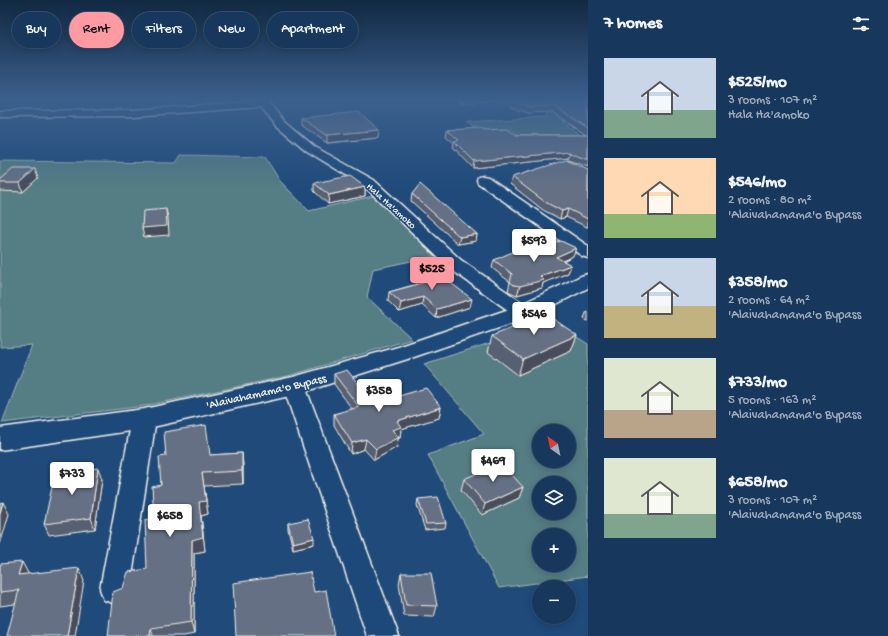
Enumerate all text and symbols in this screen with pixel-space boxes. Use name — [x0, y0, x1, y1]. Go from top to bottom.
chip: Buy — [12, 12, 61, 48]
chip: Rent — [69, 12, 124, 48]
chip: Filters — [132, 12, 196, 48]
chip: New — [204, 12, 259, 48]
chip: Apartment — [267, 12, 358, 48]
icon: filters — [850, 13, 872, 35]
text: 7 homes — [604, 14, 662, 34]
text: $525/mo — [728, 73, 787, 93]
icon: home — [636, 74, 684, 122]
text: 3 rooms · 107 m² — [728, 93, 817, 108]
text: Hala Ha'amoko — [728, 108, 809, 123]
text: $546/mo — [728, 173, 786, 193]
icon: home — [636, 174, 684, 222]
street label: Hala Ha'amoko — [363, 181, 418, 232]
text: 2 rooms · 80 m² — [728, 193, 812, 208]
text: 'Alaivahamama'o Bypass — [728, 208, 861, 223]
pin: $593 — [510, 229, 558, 263]
text: $593 — [521, 234, 547, 249]
pin: $525 — [408, 257, 456, 291]
text: $525 — [419, 262, 445, 277]
text: $358/mo — [728, 273, 788, 293]
icon: home — [636, 274, 684, 322]
text: 2 rooms · 64 m² — [728, 293, 810, 308]
pin: $546 — [510, 302, 558, 336]
text: $546 — [521, 307, 547, 322]
text: 'Alaivahamama'o Bypass — [728, 308, 861, 323]
street label: 'Alaivahamama'o Bypass — [205, 372, 329, 414]
text: $733/mo — [728, 373, 787, 393]
icon: home — [636, 374, 684, 422]
pin: $358 — [355, 379, 403, 413]
text: $358 — [366, 384, 392, 399]
text: 5 rooms · 163 m² — [728, 393, 816, 408]
text: 'Alaivahamama'o Bypass — [728, 408, 861, 423]
north arrow — [532, 424, 576, 468]
map controls — [532, 424, 576, 624]
pin: $469 — [469, 449, 517, 483]
text: $469 — [480, 454, 506, 469]
pin: $733 — [48, 462, 96, 496]
text: $733 — [59, 467, 85, 482]
text: $658/mo — [728, 473, 787, 493]
icon: home — [636, 474, 684, 522]
button: layers — [532, 476, 576, 520]
text: 3 rooms · 107 m² — [728, 493, 817, 508]
pin: $658 — [146, 504, 194, 538]
text: 'Alaivahamama'o Bypass — [728, 508, 861, 523]
text: $658 — [157, 509, 183, 524]
button: + — [532, 528, 576, 572]
button: − — [532, 580, 576, 624]

